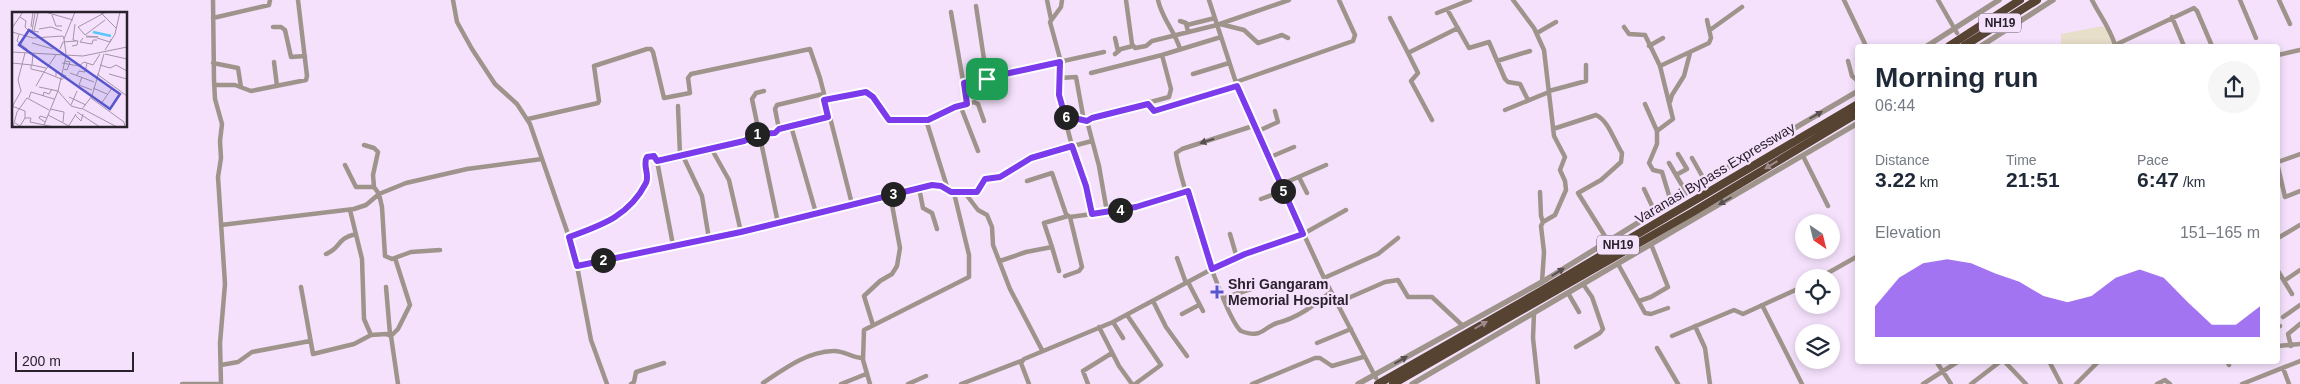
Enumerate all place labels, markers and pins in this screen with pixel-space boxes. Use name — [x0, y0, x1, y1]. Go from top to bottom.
pin — [966, 58, 1008, 100]
pin: 6 — [1054, 104, 1078, 130]
pin: 1 — [744, 122, 770, 146]
pin: 5 — [1270, 178, 1296, 204]
pin: 3 — [880, 182, 906, 206]
pin: 4 — [1108, 198, 1132, 222]
pin: 2 — [590, 248, 616, 272]
place label: Shri Gangaram Memorial Hospital — [1228, 276, 1349, 308]
marker: Shri Gangaram Memorial Hospital — [1210, 285, 1224, 299]

